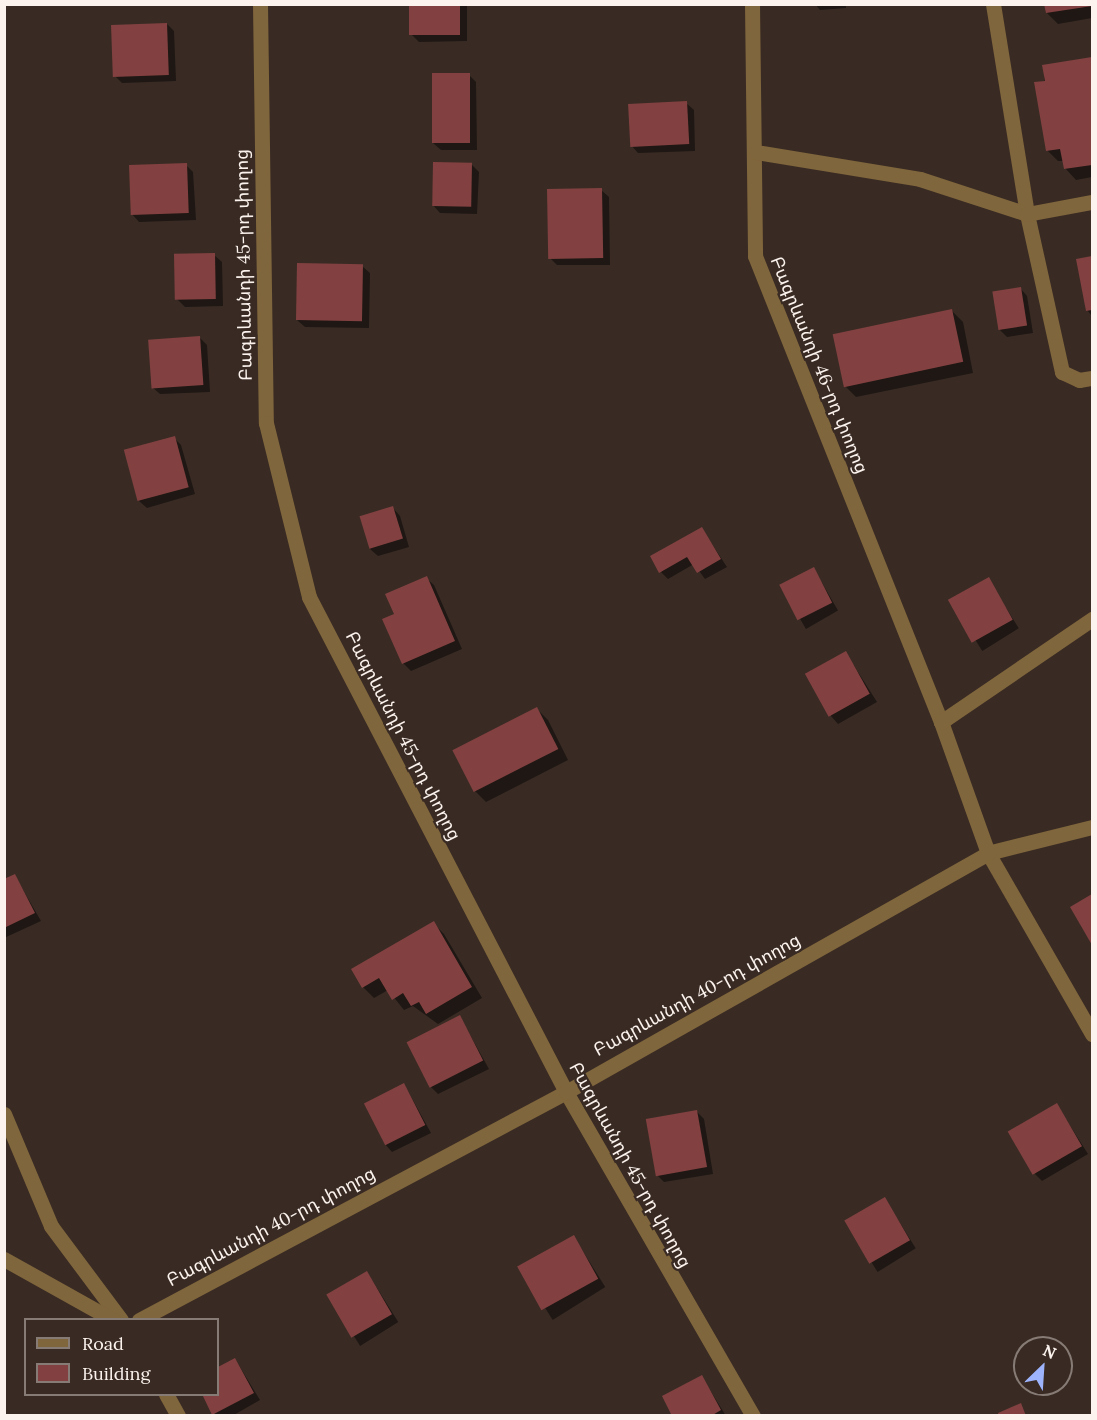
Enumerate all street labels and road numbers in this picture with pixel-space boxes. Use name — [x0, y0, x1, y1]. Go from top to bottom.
street label: Բագրևանդի 45-րդ փողոց — [231, 149, 257, 381]
street label: Բագրևանդի 46-րդ փողոց — [765, 253, 873, 477]
street label: Բագրևանդի 45-րդ փողոց — [341, 628, 465, 844]
street label: Բագրևանդի 40-րդ փողոց — [590, 929, 804, 1061]
street label: Բագրևանդի 45-րդ փողոց — [564, 1058, 696, 1272]
street label: Բագրևանդի 40-րդ փողոց — [163, 1163, 379, 1291]

